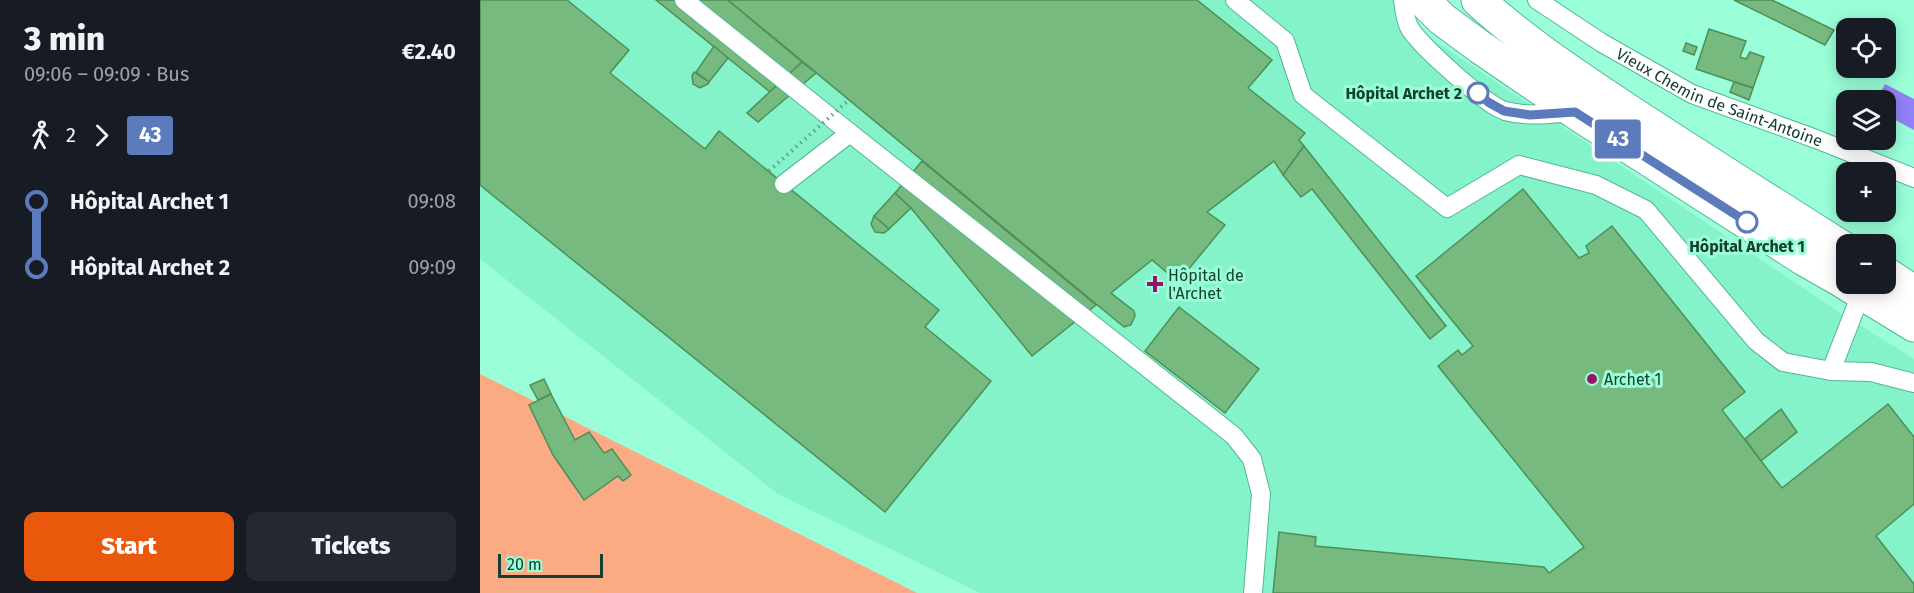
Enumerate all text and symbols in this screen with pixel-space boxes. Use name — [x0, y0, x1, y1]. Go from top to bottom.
map controls — [1836, 18, 1896, 294]
button: locate — [1836, 18, 1896, 78]
text: 3 min — [24, 19, 105, 59]
text: €2.40 — [402, 38, 456, 65]
street label: Vieux Chemin de Saint-Antoine — [1613, 44, 1826, 150]
text: 09:06 – 09:09 · Bus — [24, 62, 189, 86]
marker: Hôpital Archet 2 — [1467, 82, 1489, 104]
place label: Hôpital Archet 2 — [1345, 84, 1462, 103]
button: layers — [1836, 90, 1896, 150]
icon: walk — [24, 119, 57, 152]
icon: forward — [85, 119, 118, 152]
line badge: 43 — [1591, 120, 1645, 158]
text: 43 — [139, 122, 161, 148]
text: 2 — [66, 123, 76, 147]
text: 43 — [1607, 126, 1629, 152]
button: + — [1836, 162, 1896, 222]
text: Hôpital Archet 1 — [70, 188, 229, 215]
text: 09:08 — [408, 189, 456, 213]
marker: Hôpital Archet 1 — [1736, 211, 1758, 233]
button: − — [1836, 234, 1896, 294]
place label: Hôpital Archet 1 — [1689, 237, 1805, 256]
text: Hôpital Archet 2 — [70, 254, 230, 281]
text: 09:09 — [408, 255, 456, 279]
place label: Hôpital de l'Archet — [1168, 266, 1244, 303]
marker: Hôpital de l'Archet — [1146, 275, 1164, 293]
place label: Archet 1 — [1604, 370, 1662, 389]
marker: Archet 1 — [1585, 372, 1599, 386]
button: Start — [24, 512, 234, 581]
button: Tickets — [246, 512, 456, 581]
scale bar — [498, 551, 603, 578]
text: 20 m — [507, 555, 542, 574]

